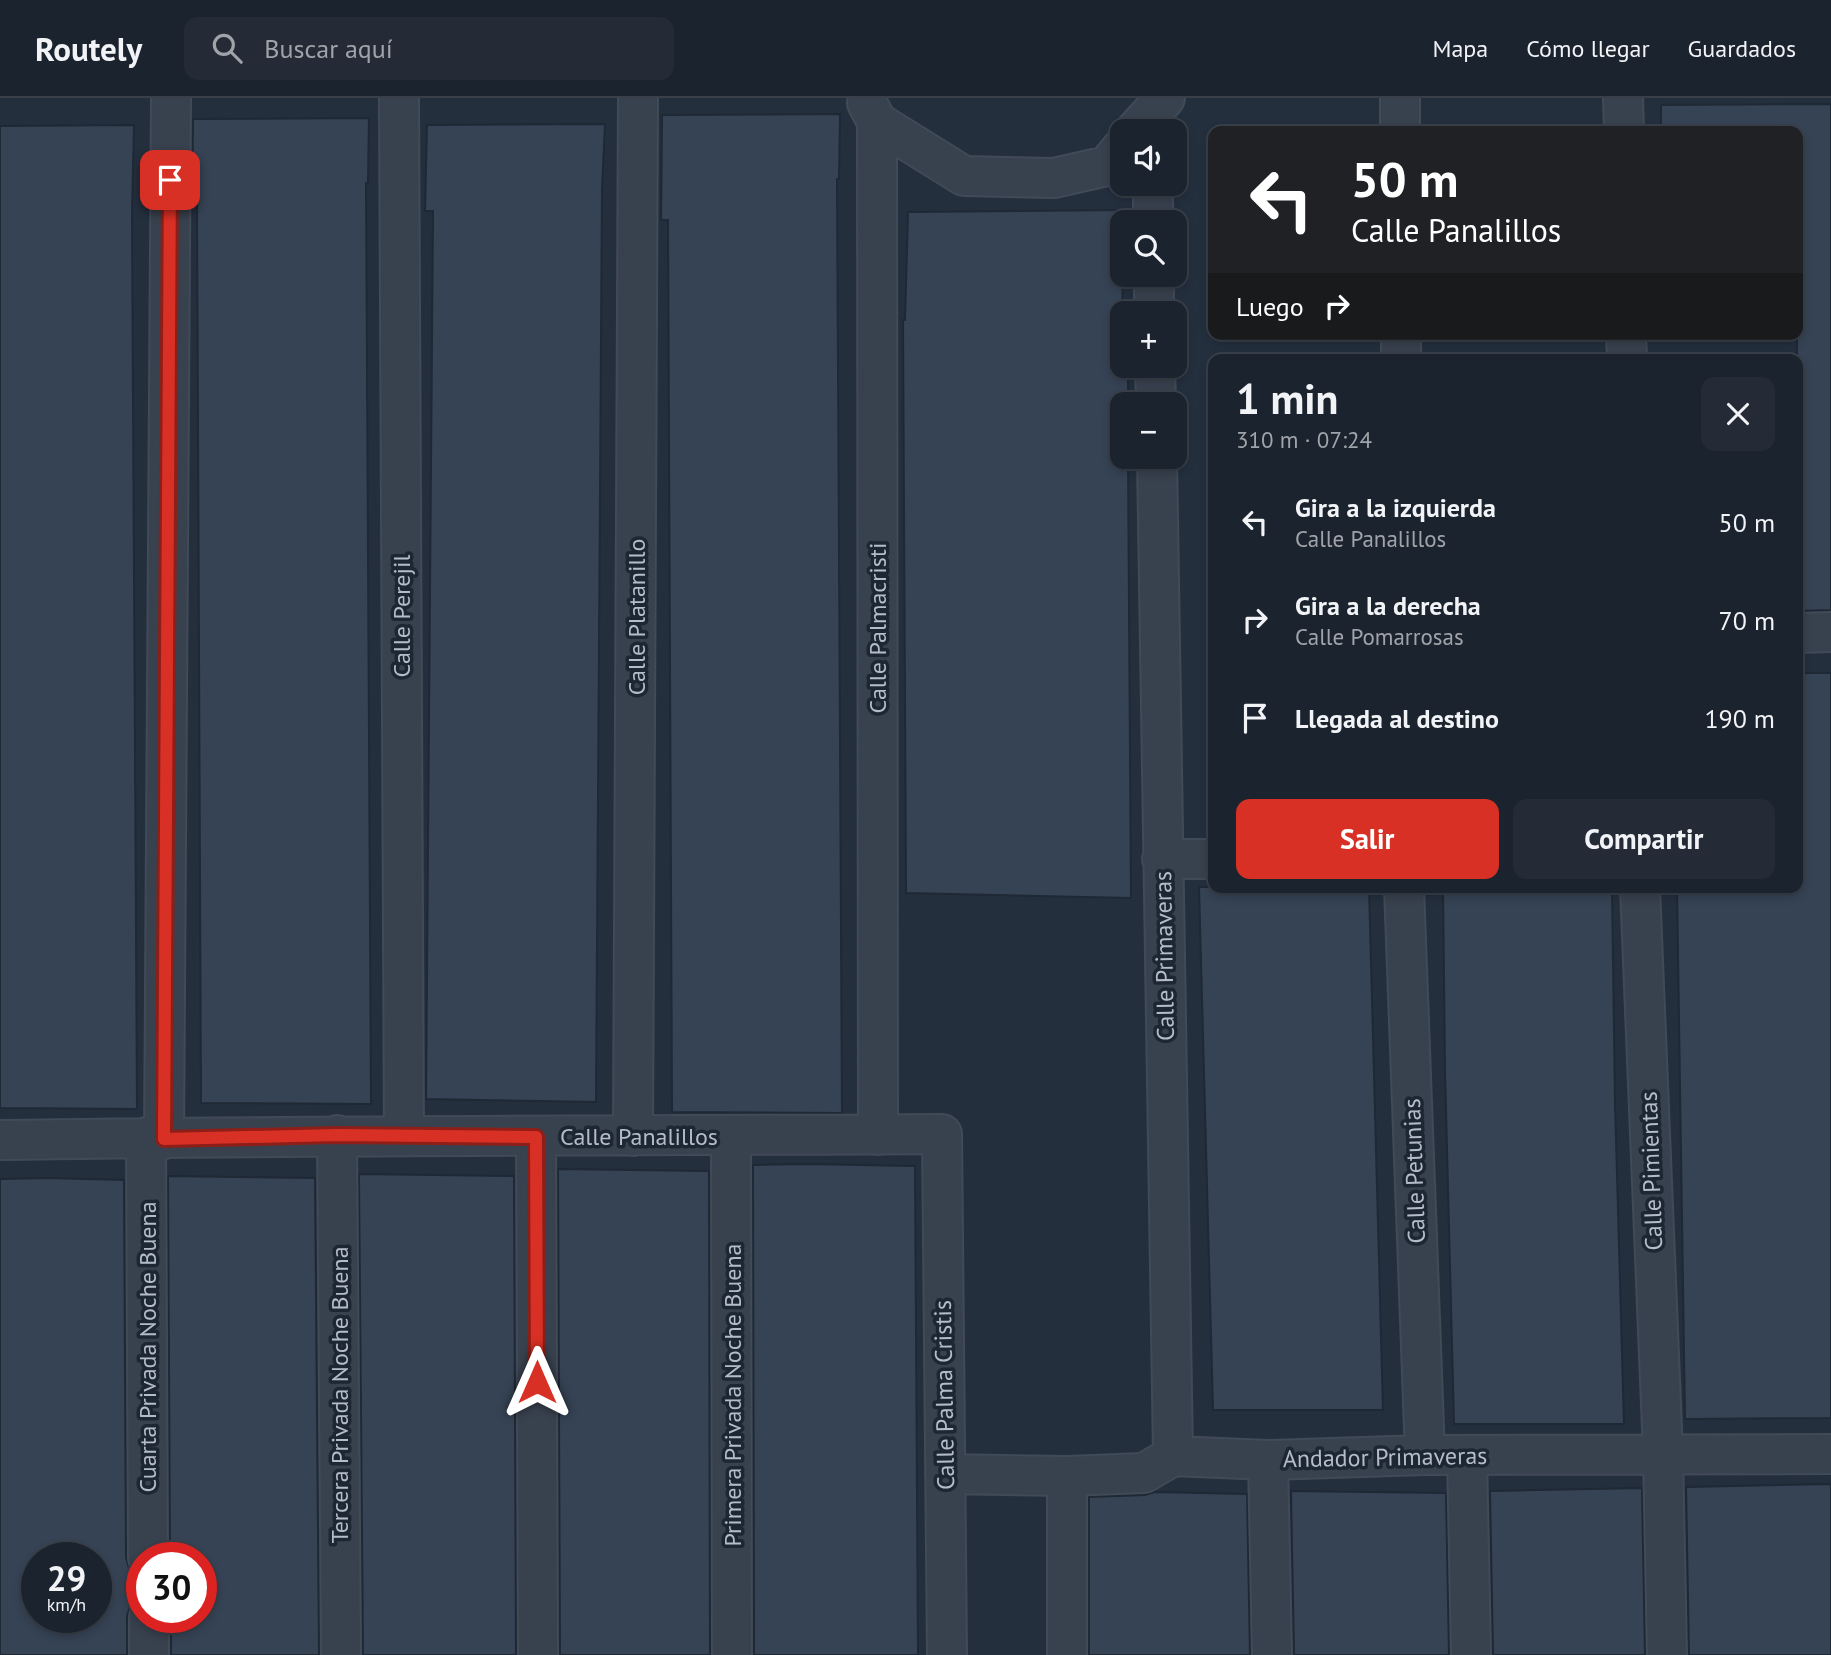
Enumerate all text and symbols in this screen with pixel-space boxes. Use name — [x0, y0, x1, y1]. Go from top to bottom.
search box — [184, 17, 674, 80]
text: Routely — [35, 27, 142, 70]
icon: search — [208, 29, 246, 67]
text: Buscar aquí — [264, 32, 393, 65]
text: Mapa — [1432, 33, 1488, 64]
text: Cómo llegar — [1526, 33, 1650, 64]
text: Guardados — [1688, 33, 1796, 64]
map controls — [1110, 119, 1187, 469]
button: sound — [1110, 119, 1187, 196]
text: 50 m — [1351, 147, 1458, 211]
pin — [140, 150, 200, 210]
icon: left — [1236, 154, 1327, 245]
icon: arrive — [151, 161, 189, 199]
text: Calle Panalillos — [1351, 209, 1561, 251]
button: search — [1110, 210, 1187, 287]
icon: right — [1318, 287, 1356, 325]
text: Luego — [1236, 290, 1304, 323]
button: + — [1110, 301, 1187, 378]
text: 1 min — [1236, 371, 1338, 426]
button: close — [1701, 377, 1775, 451]
button: − — [1110, 392, 1187, 469]
text: 310 m · 07:24 — [1236, 425, 1372, 454]
text: Gira a la izquierda — [1295, 491, 1496, 524]
icon: left — [1236, 503, 1274, 541]
text: 50 m — [1719, 506, 1775, 539]
text: Calle Panalillos — [1295, 524, 1446, 553]
street label: Calle Platanillo — [621, 539, 652, 695]
street label: Calle Palmacristi — [862, 543, 893, 713]
street label: Calle Perejil — [386, 555, 417, 677]
text: Gira a la derecha — [1295, 589, 1481, 622]
icon: right — [1236, 601, 1274, 639]
text: 70 m — [1719, 604, 1775, 637]
text: Calle Pomarrosas — [1295, 622, 1464, 651]
icon: arrive — [1236, 699, 1274, 737]
text: Llegada al destino — [1295, 702, 1499, 735]
text: 190 m — [1704, 702, 1775, 735]
button: Salir — [1236, 799, 1499, 879]
button: Compartir — [1513, 799, 1775, 879]
street label: Calle Primaveras — [1147, 871, 1181, 1041]
street label: Calle Pimientas — [1633, 1091, 1669, 1251]
street label: Calle Petunias — [1396, 1098, 1432, 1244]
street label: Calle Panalillos — [560, 1121, 718, 1152]
street label: Cuarta Privada Noche Buena — [132, 1201, 163, 1493]
street label: Primera Privada Noche Buena — [717, 1244, 748, 1546]
street label: Tercera Privada Noche Buena — [324, 1246, 355, 1544]
street label: Calle Palma Cristis — [927, 1300, 961, 1490]
position arrow — [500, 1345, 574, 1419]
street label: Andador Primaveras — [1282, 1440, 1488, 1474]
speed limit sign: 30 — [126, 1542, 217, 1633]
text: 29 — [47, 1555, 86, 1601]
text: km/h — [47, 1593, 86, 1616]

